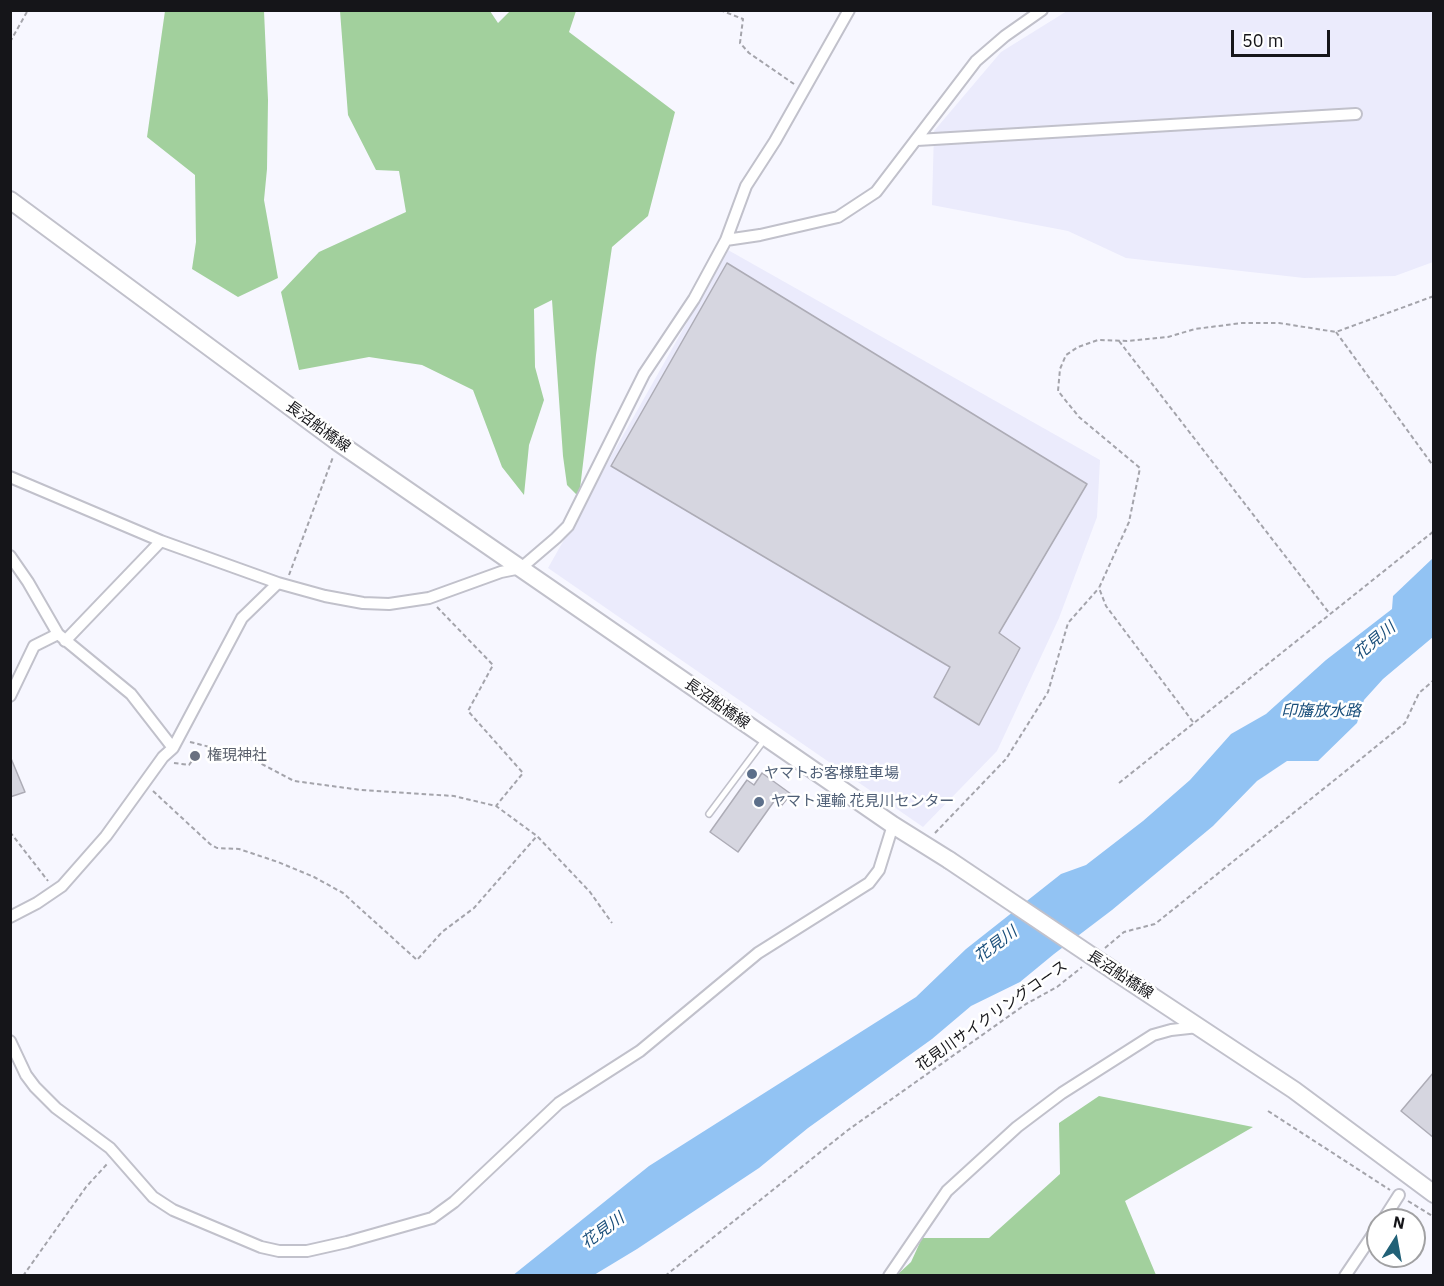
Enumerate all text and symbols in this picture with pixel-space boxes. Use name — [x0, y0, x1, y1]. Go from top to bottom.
scale bar — [1234, 18, 1333, 56]
text: 50 m — [1242, 29, 1284, 52]
street label: 長沼船橋線 — [282, 398, 354, 456]
water label: 花見川 — [1350, 618, 1400, 664]
street label: 長沼船橋線 — [681, 675, 753, 733]
water label: 印旛放水路 — [1281, 701, 1361, 721]
place label: 権現神社 — [207, 747, 267, 765]
marker: 権現神社 — [188, 749, 202, 763]
place label: ヤマトお客様駐車場 — [764, 765, 899, 783]
marker: ヤマトお客様駐車場 — [745, 767, 759, 781]
place label: ヤマト運輸 花見川センター — [771, 793, 955, 811]
marker: ヤマト運輸 花見川センター — [752, 795, 766, 809]
water label: 花見川 — [971, 923, 1021, 967]
street label: 長沼船橋線 — [1084, 947, 1156, 1003]
street label: 花見川サイクリングコース — [913, 957, 1071, 1075]
north arrow — [1366, 1208, 1426, 1268]
water label: 花見川 — [578, 1209, 628, 1253]
text: N — [1391, 1211, 1407, 1233]

